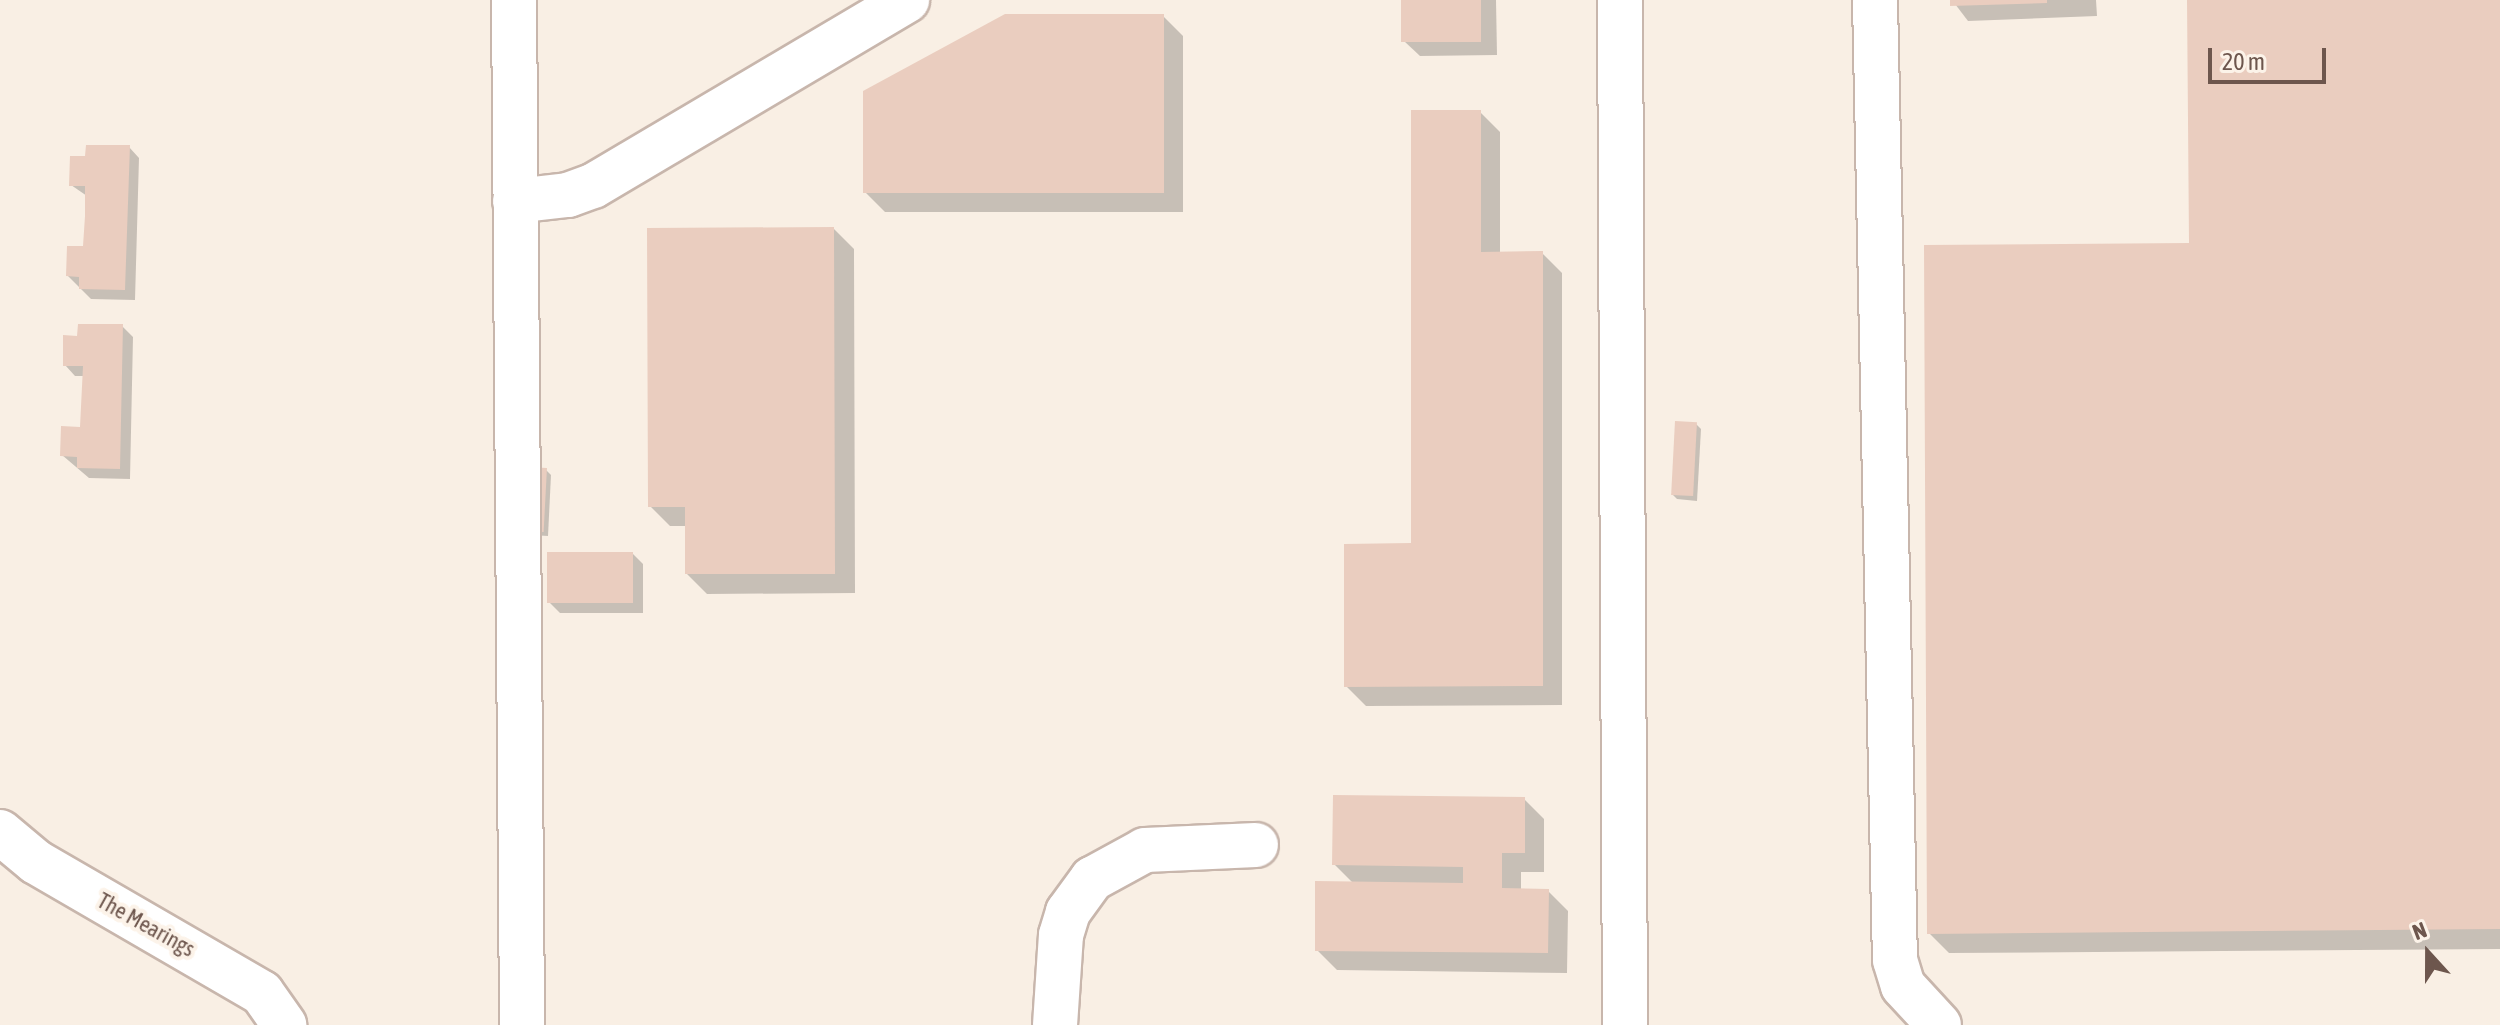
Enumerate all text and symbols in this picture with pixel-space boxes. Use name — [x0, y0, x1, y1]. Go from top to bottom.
scale bar — [2212, 32, 2330, 82]
text: 20 m — [2222, 48, 2265, 75]
street label: The Mearings — [93, 887, 199, 963]
north arrow — [2388, 913, 2468, 993]
text: N — [2409, 916, 2430, 945]

